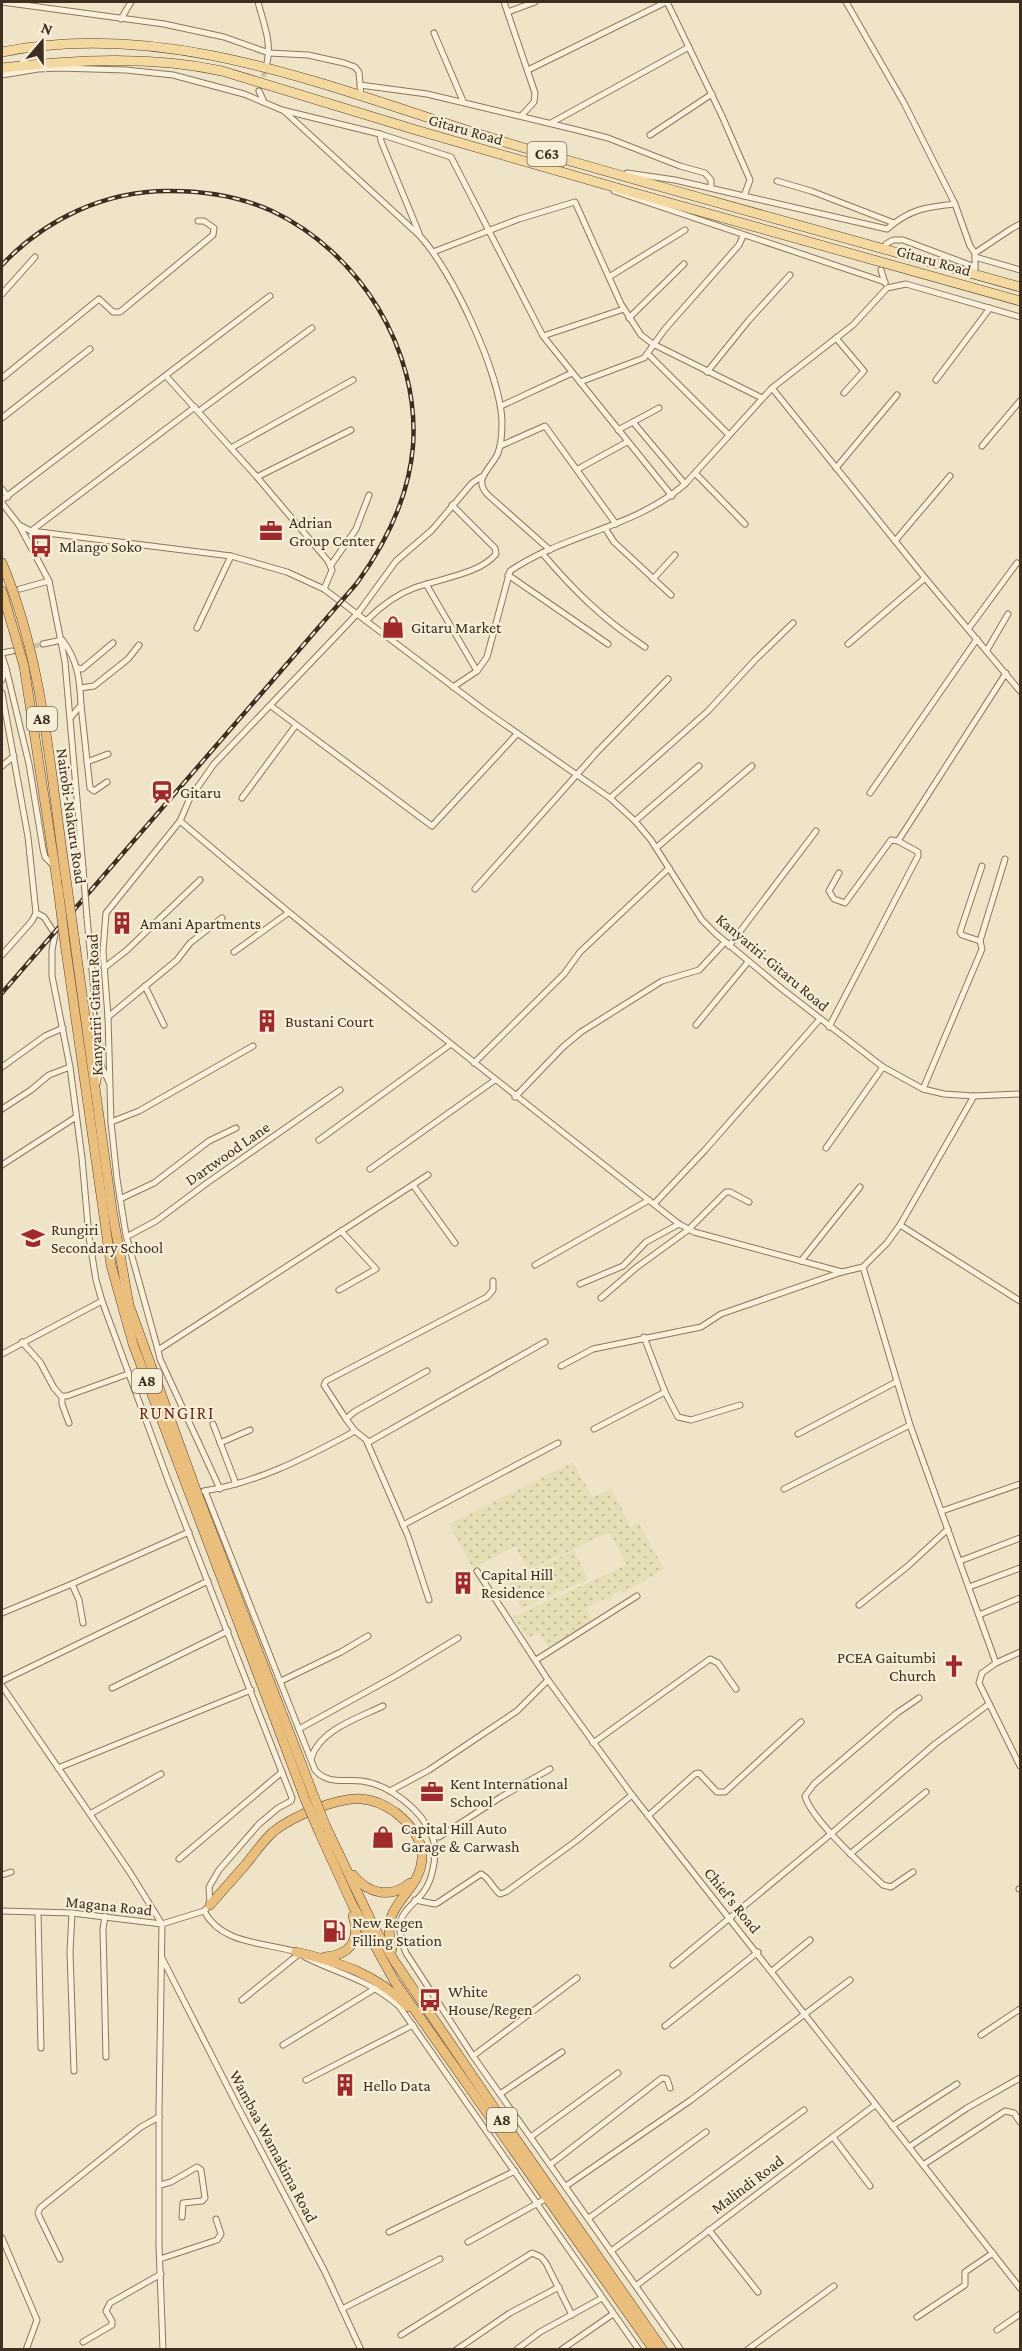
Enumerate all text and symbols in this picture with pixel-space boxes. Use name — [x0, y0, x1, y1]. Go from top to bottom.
north arrow — [12, 12, 72, 72]
text: N — [39, 19, 55, 38]
street label: Gitaru Road — [427, 111, 506, 148]
road number: C63 — [528, 142, 566, 166]
street label: Gitaru Road — [895, 242, 974, 279]
place label: Adrian Group Center — [289, 514, 375, 550]
office icon: Adrian Group Center — [258, 518, 284, 544]
bus stop icon: Mlango Soko — [28, 533, 54, 559]
place label: Mlango Soko — [59, 538, 142, 556]
shop icon: Gitaru Market — [380, 614, 406, 640]
place label: Gitaru Market — [411, 619, 502, 636]
road number: A8 — [27, 707, 57, 731]
street label: Nairobi-Nakuru Road — [54, 747, 90, 886]
station icon: Gitaru — [149, 779, 175, 805]
place label: Gitaru — [180, 784, 222, 801]
building icon: Amani Apartments — [109, 910, 135, 936]
street label: Kanyariri-Gitaru Road — [712, 910, 833, 1016]
place label: Amani Apartments — [140, 915, 261, 933]
street label: Kanyariri-Gitaru Road — [84, 933, 106, 1076]
building icon: Bustani Court — [254, 1008, 280, 1034]
place label: Bustani Court — [285, 1013, 374, 1030]
street label: Dartwood Lane — [182, 1118, 273, 1189]
place label: Rungiri Secondary School — [51, 1221, 163, 1257]
school or university icon: Rungiri Secondary School — [20, 1225, 46, 1251]
road number: A8 — [132, 1369, 162, 1393]
district label: RUNGIRI — [139, 1403, 215, 1423]
place label: Capital Hill Residence — [481, 1566, 553, 1601]
building icon: Capital Hill Residence — [450, 1570, 476, 1596]
place label: PCEA Gaitumbi Church — [837, 1649, 936, 1684]
church icon: PCEA Gaitumbi Church — [941, 1653, 967, 1679]
place label: Kent International School — [450, 1775, 568, 1810]
office icon: Kent International School — [419, 1779, 445, 1805]
place label: Capital Hill Auto Garage & Carwash — [401, 1820, 520, 1856]
shop icon: Capital Hill Auto Garage & Carwash — [370, 1824, 396, 1850]
street label: Chief's Road — [701, 1864, 765, 1937]
street label: Magana Road — [65, 1892, 154, 1920]
place label: New Regen Filling Station — [352, 1914, 442, 1950]
fuel station icon: New Regen Filling Station — [321, 1918, 347, 1944]
place label: White House/Regen — [448, 1983, 533, 2019]
bus stop icon: White House/Regen — [417, 1987, 443, 2013]
street label: Wambaa Wamakima Road — [226, 2067, 321, 2226]
building icon: Hello Data — [332, 2072, 358, 2098]
place label: Hello Data — [363, 2077, 431, 2094]
road number: A8 — [487, 2108, 517, 2132]
street label: Malindi Road — [708, 2151, 787, 2217]

